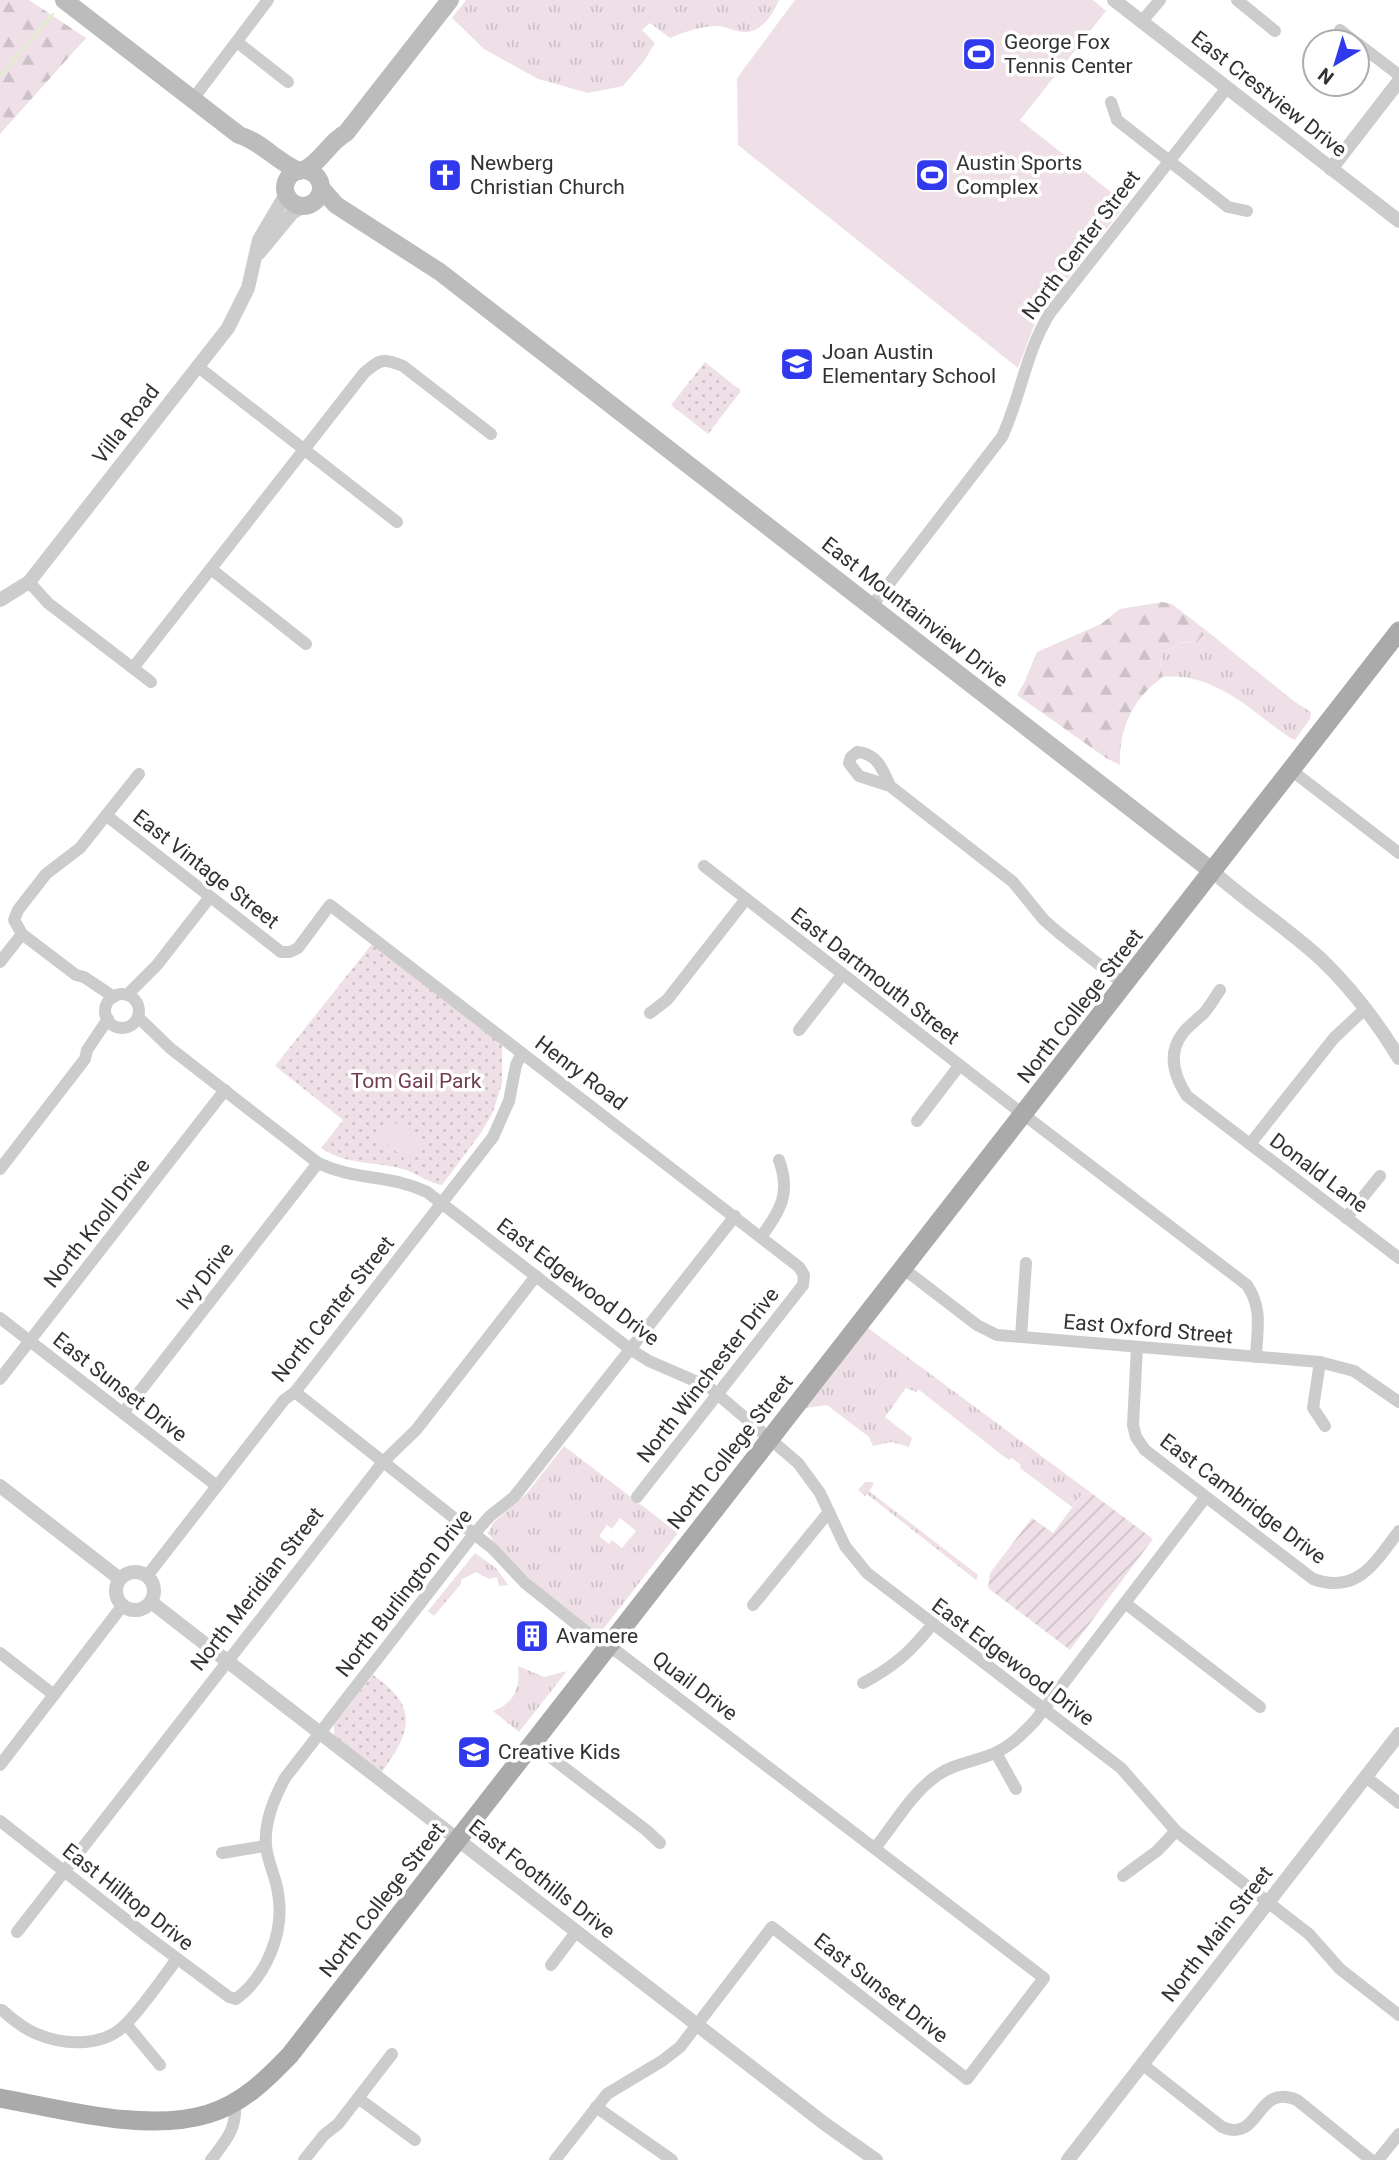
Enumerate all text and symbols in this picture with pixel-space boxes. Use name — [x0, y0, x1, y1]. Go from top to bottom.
street label: East Crestview Drive — [1187, 26, 1351, 162]
north arrow — [1301, 28, 1371, 98]
place label: George Fox Tennis Center — [1004, 30, 1133, 78]
sports icon: George Fox Tennis Center — [960, 35, 998, 73]
text: N — [1313, 63, 1338, 89]
place label: Newberg Christian Church — [470, 151, 625, 199]
place label: Austin Sports Complex — [956, 151, 1082, 199]
church icon: Newberg Christian Church — [426, 156, 464, 194]
sports icon: Austin Sports Complex — [913, 156, 951, 194]
street label: North Center Street — [1017, 166, 1145, 324]
place label: Joan Austin Elementary School — [822, 340, 996, 388]
school or university icon: Joan Austin Elementary School — [778, 345, 816, 383]
street label: Villa Road — [88, 380, 164, 468]
street label: East Mountainview Drive — [817, 532, 1013, 692]
street label: East Vintage Street — [128, 805, 284, 933]
street label: East Dartmouth Street — [786, 903, 964, 1049]
street label: North College Street — [1012, 924, 1148, 1088]
street label: Henry Road — [531, 1031, 631, 1115]
park label: Tom Gail Park — [351, 1069, 482, 1093]
street label: Donald Lane — [1265, 1128, 1373, 1218]
street label: North Knoll Drive — [39, 1154, 155, 1292]
street label: East Edgewood Drive — [492, 1213, 664, 1351]
street label: North Center Street — [267, 1231, 399, 1387]
street label: Ivy Drive — [171, 1238, 239, 1314]
street label: North Winchester Drive — [632, 1283, 784, 1467]
street label: East Oxford Street — [1062, 1310, 1234, 1348]
street label: East Sunset Drive — [48, 1327, 192, 1447]
street label: North College Street — [662, 1370, 798, 1534]
street label: East Cambridge Drive — [1156, 1429, 1330, 1569]
street label: North Meridian Street — [186, 1503, 328, 1675]
street label: North Burlington Drive — [331, 1504, 477, 1682]
street label: East Edgewood Drive — [927, 1593, 1099, 1731]
building icon: Avamere — [513, 1617, 551, 1655]
place label: Avamere — [556, 1624, 638, 1648]
street label: Quail Drive — [648, 1646, 742, 1726]
school or university icon: Creative Kids — [455, 1733, 493, 1771]
place label: Creative Kids — [498, 1740, 620, 1764]
street label: East Foothills Drive — [464, 1815, 620, 1943]
street label: North College Street — [314, 1818, 450, 1982]
street label: East Hilltop Drive — [58, 1838, 198, 1956]
street label: North Main Street — [1157, 1861, 1277, 2007]
street label: East Sunset Drive — [809, 1928, 953, 2048]

